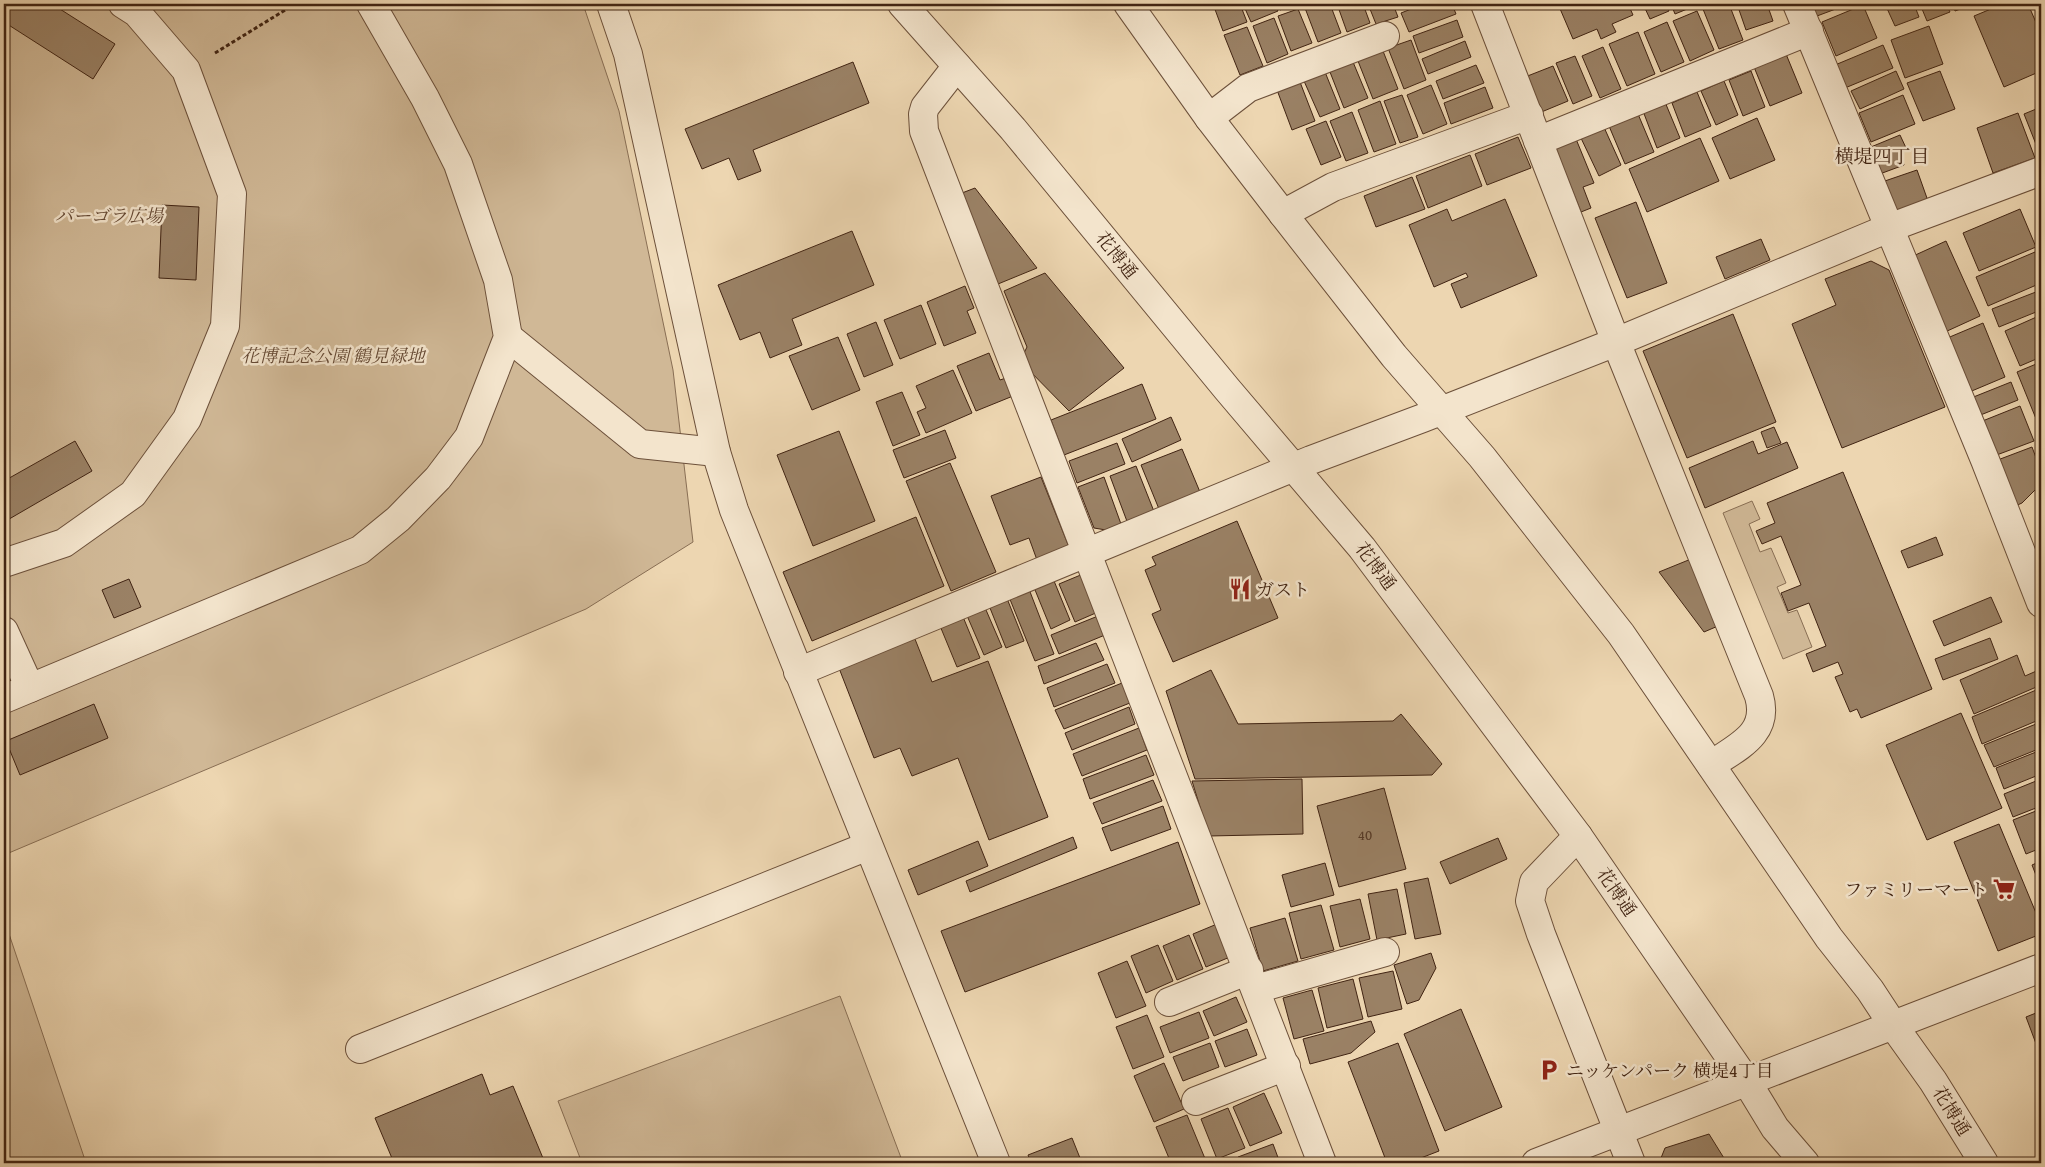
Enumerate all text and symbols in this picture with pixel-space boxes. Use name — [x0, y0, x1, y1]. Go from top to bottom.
district label: 横堤四丁目 — [1834, 142, 1930, 170]
park label: パーゴラ広場 — [55, 202, 165, 229]
street label: 花博通 — [1090, 226, 1144, 284]
park label: 花博記念公園 鶴見緑地 — [241, 342, 427, 369]
street label: 花博通 — [1349, 536, 1403, 596]
restaurant icon: ガスト — [1227, 576, 1253, 602]
place label: ガスト — [1256, 576, 1310, 603]
house number: 40 — [1358, 824, 1372, 845]
street label: 花博通 — [1590, 862, 1644, 922]
place label: ファミリーマート — [1844, 876, 1988, 903]
supermarket icon: ファミリーマート — [1991, 876, 2017, 902]
parking icon: ニッケンパーク 横堤4丁目 — [1536, 1057, 1562, 1083]
place label: ニッケンパーク 横堤4丁目 — [1566, 1057, 1774, 1084]
street label: 花博通 — [1926, 1081, 1978, 1141]

